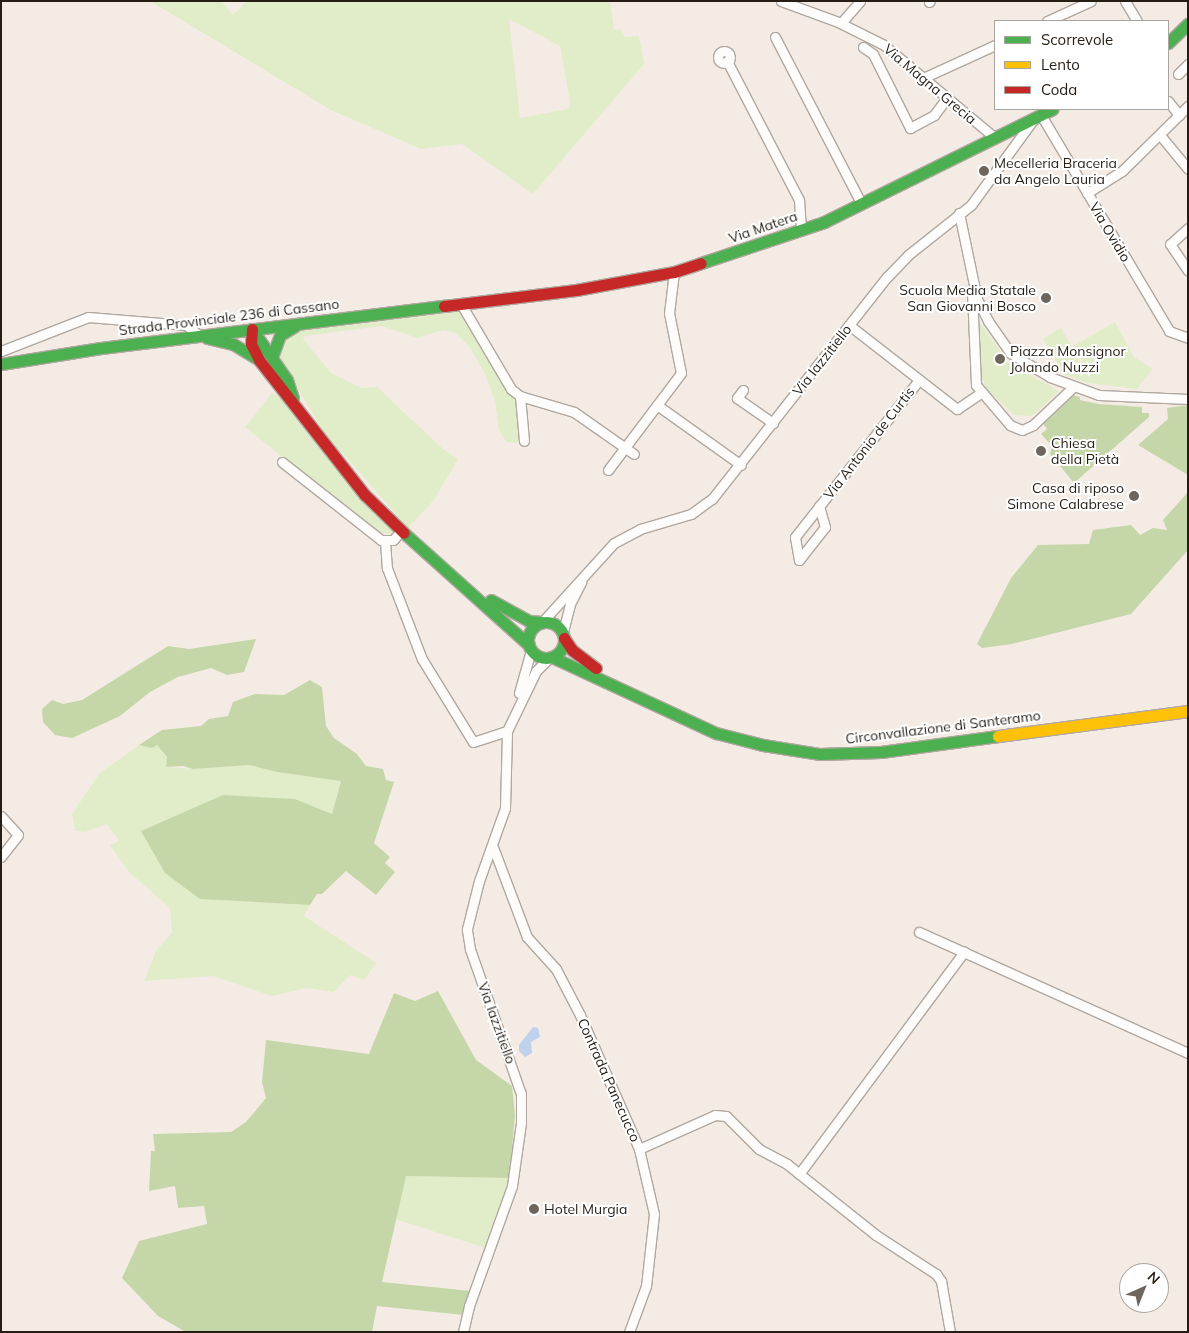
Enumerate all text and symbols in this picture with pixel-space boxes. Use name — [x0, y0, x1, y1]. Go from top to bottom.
legend — [994, 20, 1169, 110]
text: Scorrevole — [1041, 30, 1113, 49]
street label: Via Magna Grecia — [880, 40, 980, 128]
text: Lento — [1041, 55, 1080, 74]
text: Coda — [1041, 80, 1077, 99]
place label: Mecelleria Braceria da Angelo Lauria — [994, 155, 1117, 188]
marker: Mecelleria Braceria da Angelo Lauria — [978, 165, 990, 177]
street label: Via Ovidio — [1086, 199, 1134, 265]
street label: Via Matera — [726, 207, 800, 247]
place label: Scuola Media Statale San Giovanni Bosco — [899, 282, 1036, 314]
marker: Scuola Media Statale San Giovanni Bosco — [1040, 292, 1052, 304]
street label: Strada Provinciale 236 di Cassano — [118, 295, 340, 339]
street label: Via Iazzitiello — [789, 321, 855, 399]
place label: Piazza Monsignor Jolando Nuzzi — [1010, 343, 1126, 376]
marker: Piazza Monsignor Jolando Nuzzi — [994, 353, 1006, 365]
street label: Via Antonio de Curtis — [820, 384, 918, 502]
place label: Chiesa della Pietà — [1051, 435, 1119, 468]
marker: Chiesa della Pietà — [1035, 445, 1047, 457]
place label: Casa di riposo Simone Calabrese — [1007, 480, 1124, 512]
marker: Casa di riposo Simone Calabrese — [1128, 490, 1140, 502]
street label: Circonvallazione di Santeramo — [844, 707, 1042, 747]
street label: Via Iazzitiello — [474, 980, 520, 1066]
street label: Contrada Panecucco — [574, 1016, 644, 1144]
place label: Hotel Murgia — [544, 1201, 627, 1217]
marker: Hotel Murgia — [528, 1203, 540, 1215]
north arrow — [1119, 1263, 1169, 1313]
text: N — [1144, 1268, 1164, 1288]

